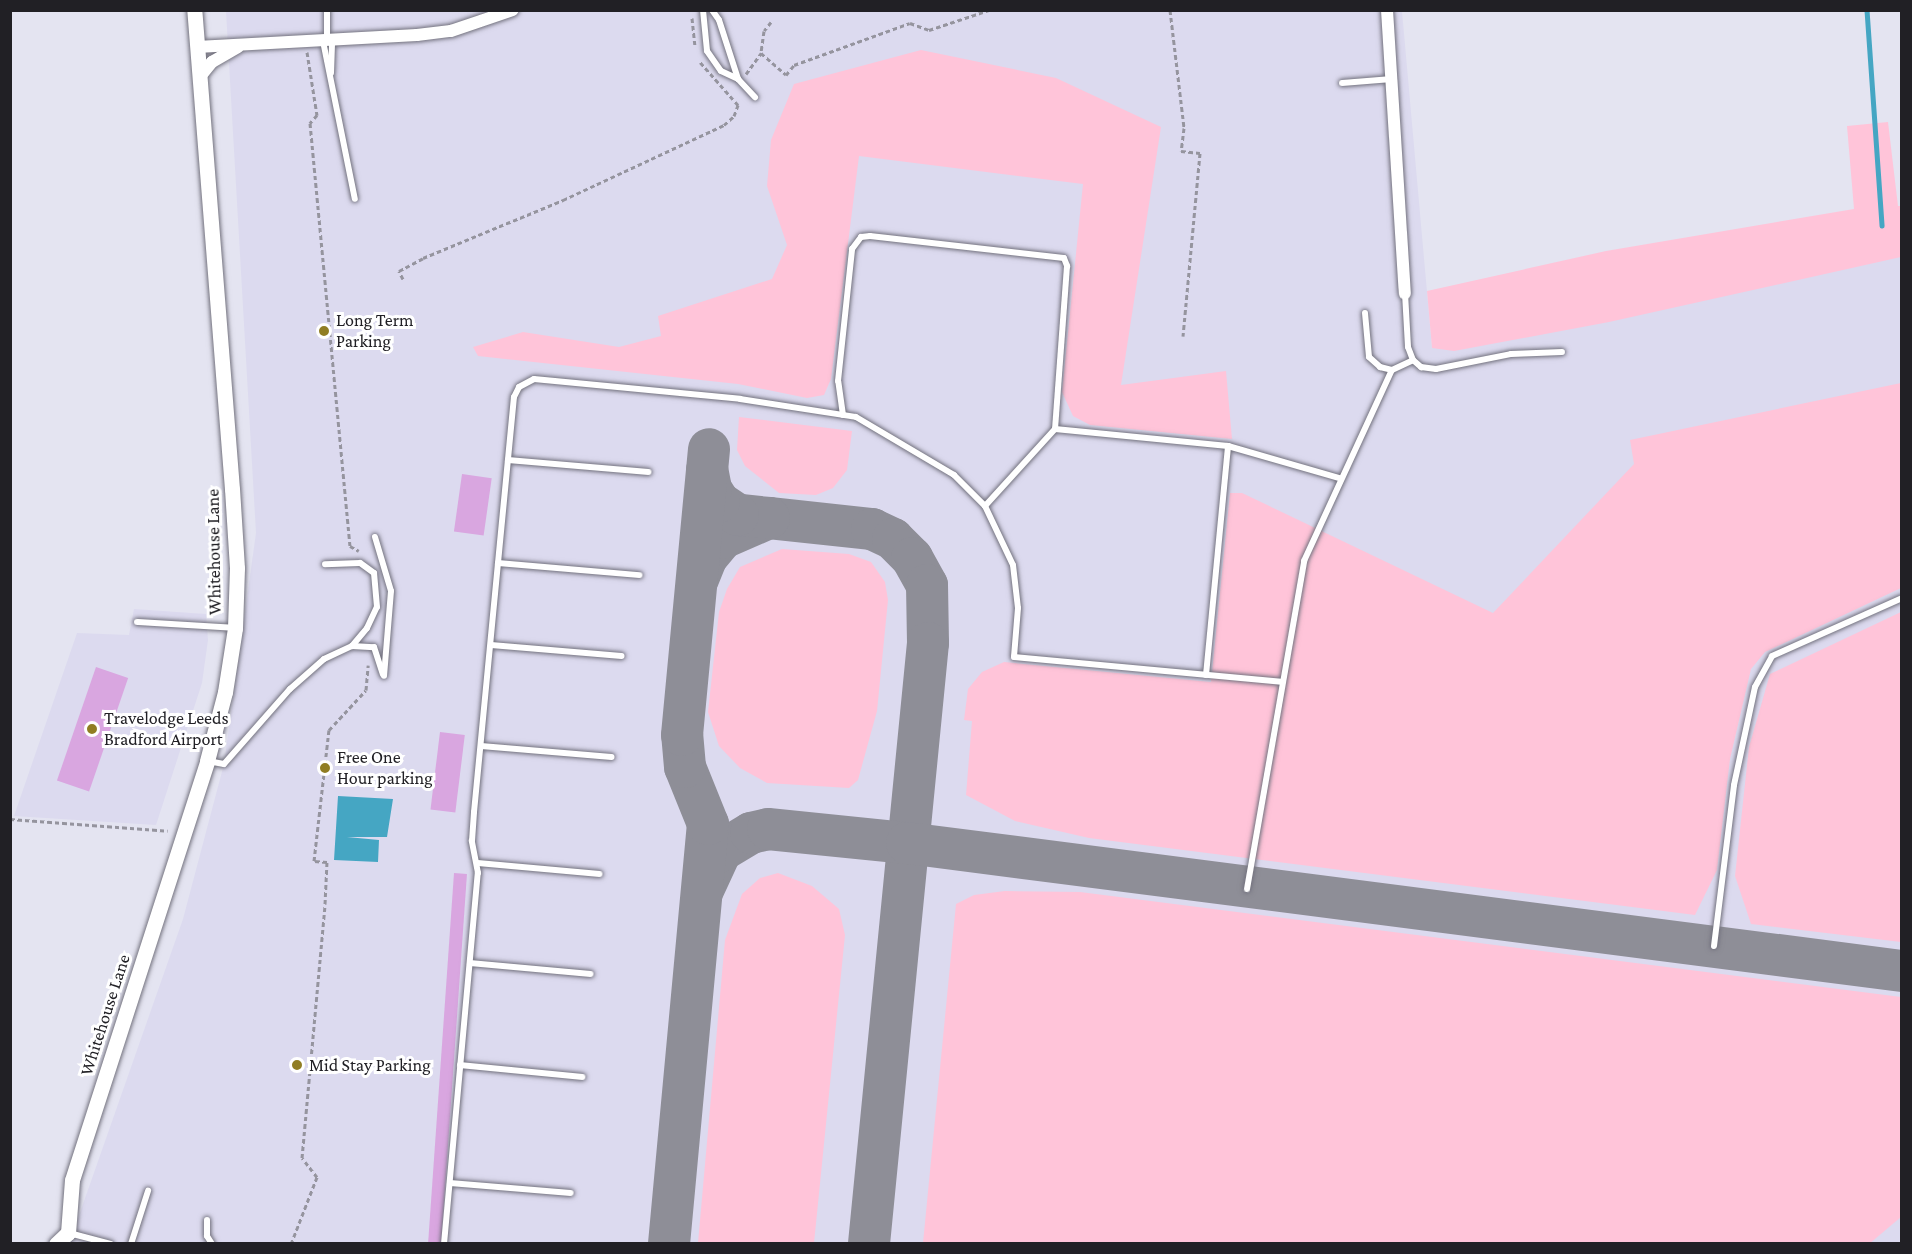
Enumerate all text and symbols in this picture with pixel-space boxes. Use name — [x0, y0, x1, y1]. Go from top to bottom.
place label: Long Term Parking — [336, 310, 414, 352]
marker: Long Term Parking — [317, 324, 331, 338]
street label: Whitehouse Lane — [202, 489, 226, 615]
place label: Travelodge Leeds Bradford Airport — [104, 708, 229, 750]
marker: Travelodge Leeds Bradford Airport — [85, 722, 99, 736]
place label: Free One Hour parking — [337, 747, 433, 789]
marker: Free One Hour parking — [318, 761, 332, 775]
street label: Whitehouse Lane — [75, 952, 135, 1078]
place label: Mid Stay Parking — [309, 1054, 431, 1076]
marker: Mid Stay Parking — [290, 1058, 304, 1072]

